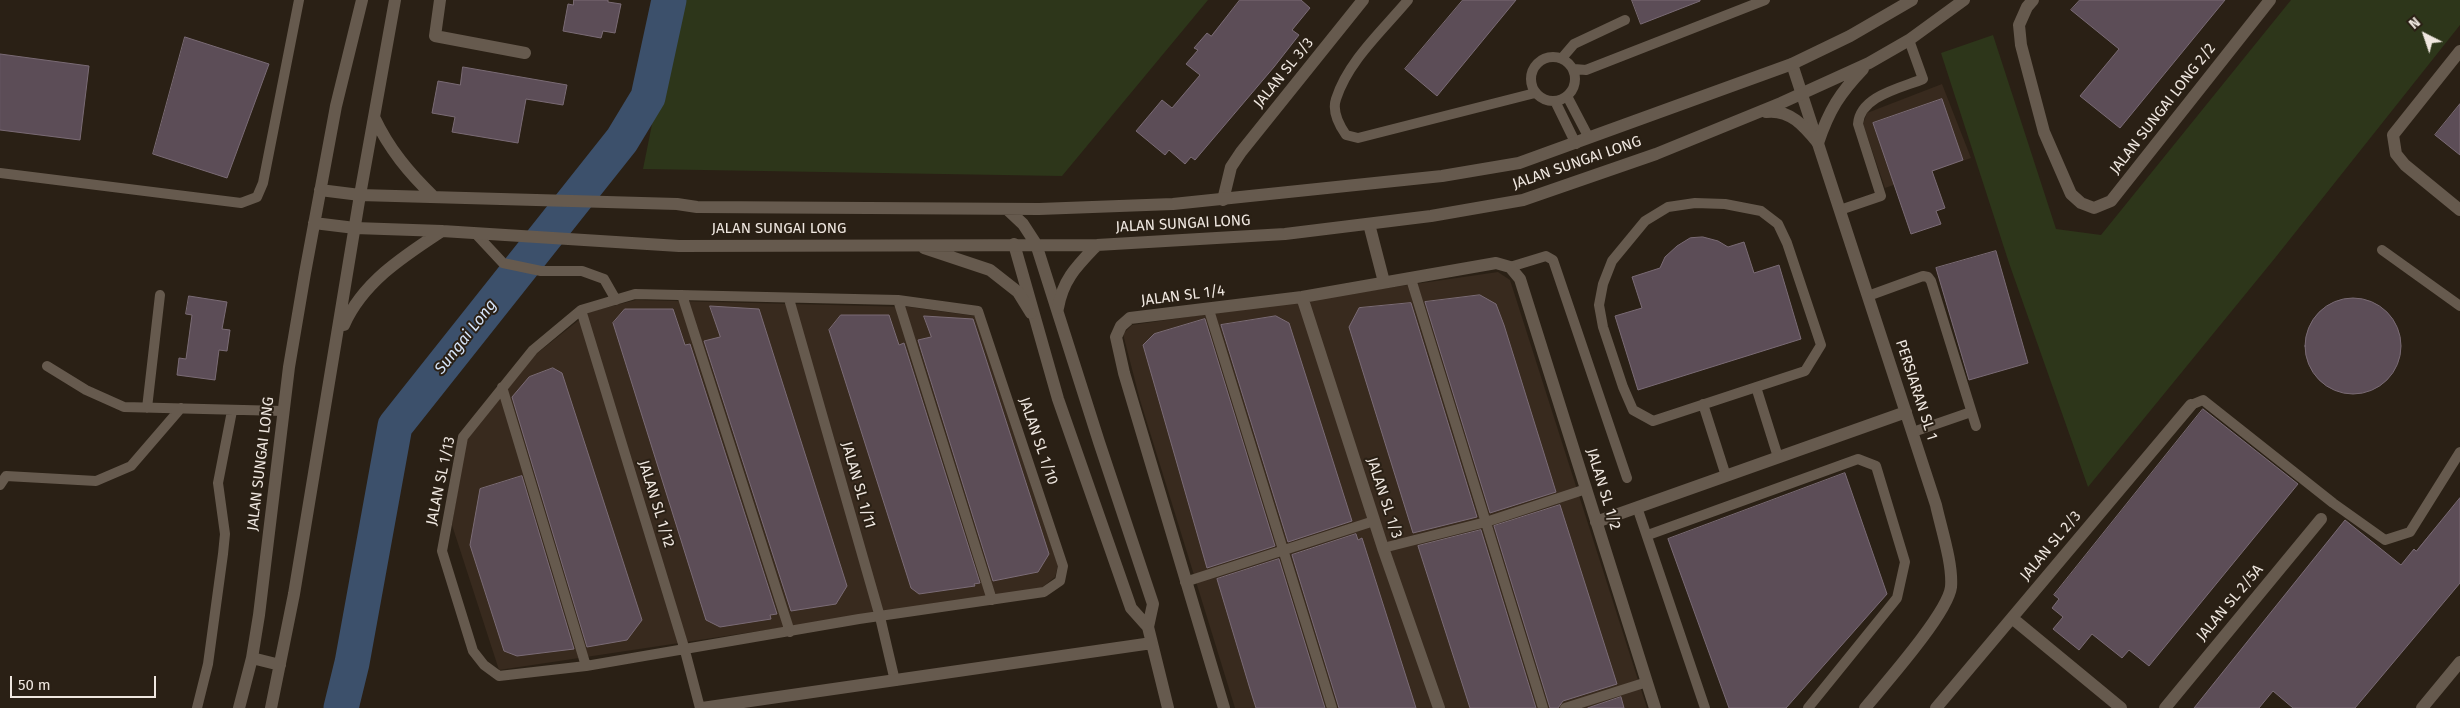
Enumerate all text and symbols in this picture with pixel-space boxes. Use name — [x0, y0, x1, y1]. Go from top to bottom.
north arrow — [2400, 10, 2450, 60]
text: N — [2406, 14, 2424, 33]
street label: JALAN SL 3/3 — [1250, 34, 1318, 112]
street label: JALAN SUNGAI LONG 2/2 — [2106, 40, 2220, 178]
street label: JALAN SUNGAI LONG — [1510, 132, 1644, 194]
street label: JALAN SUNGAI LONG — [1115, 211, 1251, 237]
street label: JALAN SUNGAI LONG — [711, 220, 847, 238]
street label: JALAN SL 1/4 — [1140, 282, 1226, 310]
water label: Sungai Long — [431, 296, 501, 378]
street label: PERSIARAN SL 1 — [1891, 337, 1941, 443]
street label: JALAN SL 1/10 — [1015, 395, 1061, 487]
street label: JALAN SUNGAI LONG — [244, 396, 278, 532]
street label: JALAN SL 1/13 — [423, 435, 459, 527]
street label: JALAN SL 1/11 — [837, 440, 879, 530]
street label: JALAN SL 1/2 — [1582, 446, 1624, 532]
street label: JALAN SL 1/3 — [1362, 455, 1406, 541]
street label: JALAN SL 1/12 — [634, 458, 678, 550]
street label: JALAN SL 2/3 — [2017, 508, 2085, 584]
street label: JALAN SL 2/5A — [2193, 561, 2267, 645]
scale bar — [12, 666, 159, 698]
text: 50 m — [18, 676, 51, 694]

